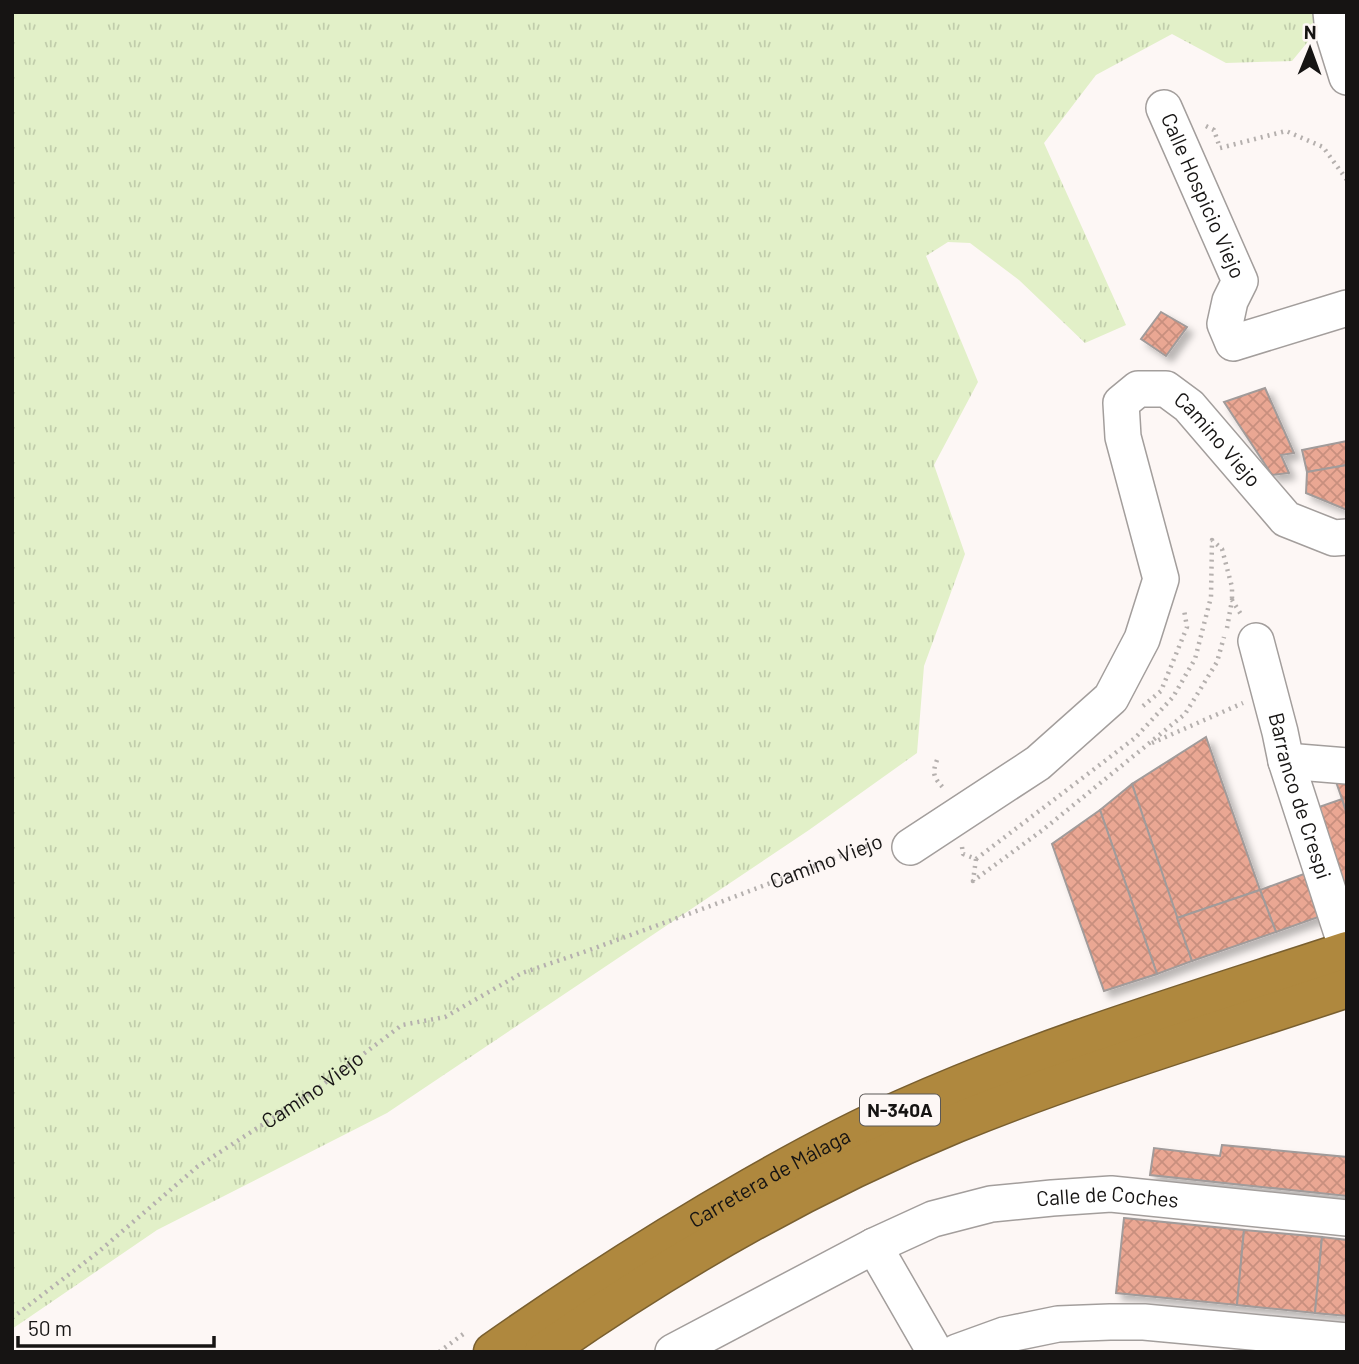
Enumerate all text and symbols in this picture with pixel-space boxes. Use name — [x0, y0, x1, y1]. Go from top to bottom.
north arrow — [1275, 14, 1345, 84]
text: N — [1304, 20, 1317, 43]
street label: Calle Hospicio Viejo — [1157, 109, 1251, 282]
street label: Camino Viejo — [1170, 386, 1267, 491]
street label: Barranco de Crespi — [1264, 710, 1337, 882]
street label: Camino Viejo — [766, 827, 886, 893]
street label: Camino Viejo — [256, 1045, 368, 1133]
road number: N-340A — [860, 1094, 940, 1126]
street label: Carretera de Málaga — [684, 1122, 854, 1232]
street label: Calle de Coches — [1035, 1180, 1180, 1212]
scale bar — [18, 1304, 214, 1348]
text: 50 m — [28, 1315, 72, 1340]

